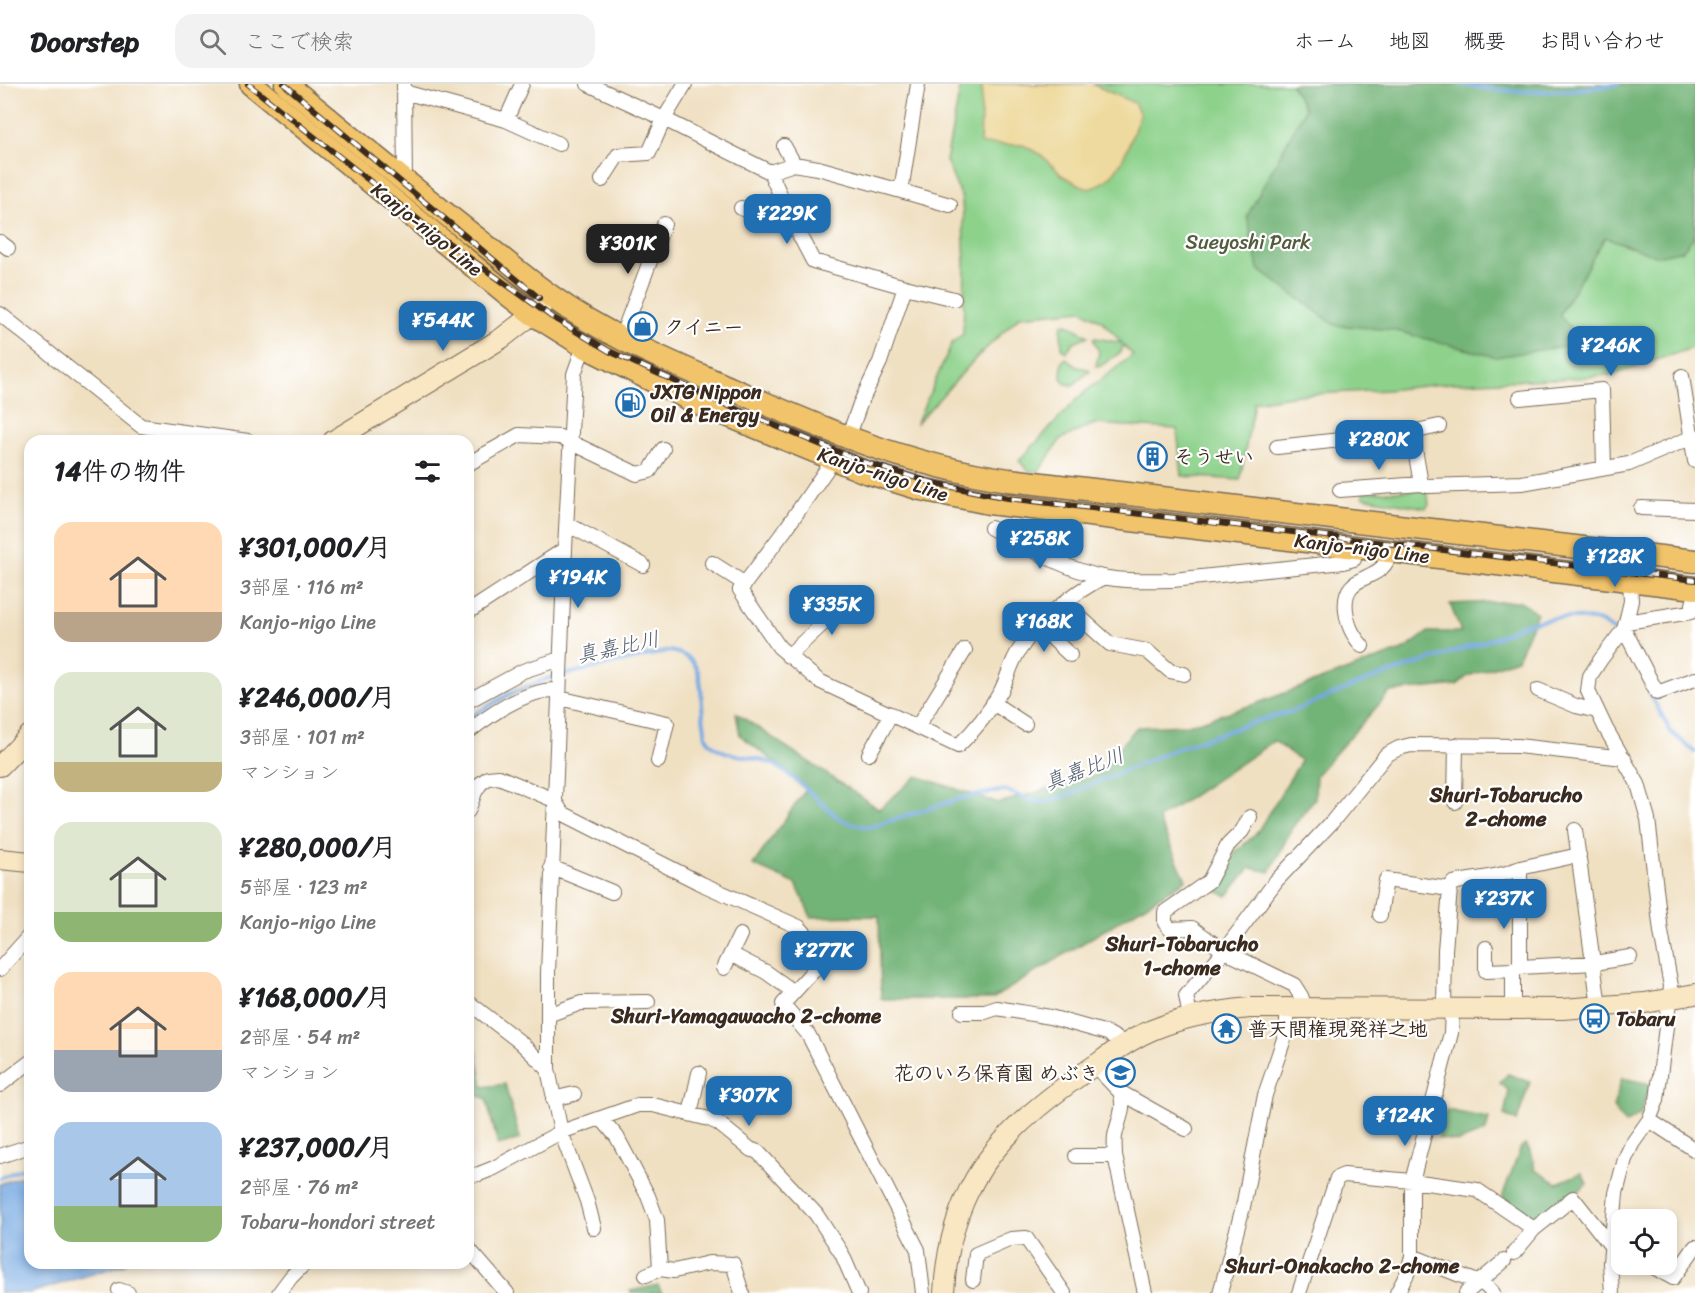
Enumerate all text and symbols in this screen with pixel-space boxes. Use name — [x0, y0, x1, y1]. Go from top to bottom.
search box — [175, 14, 595, 68]
text: Doorstep — [30, 17, 139, 66]
text: ここで検索 — [244, 22, 354, 61]
text: ホーム — [1294, 22, 1356, 60]
text: 地図 — [1389, 22, 1431, 60]
text: 概要 — [1464, 22, 1506, 60]
text: お問い合わせ — [1539, 22, 1665, 60]
icon: search — [196, 25, 229, 58]
street label: Kanjo-nigo Line — [363, 173, 491, 286]
pin: ¥229K — [745, 194, 829, 245]
text: ¥229K — [758, 196, 816, 231]
pin: ¥301K — [586, 224, 670, 275]
park label: Sueyoshi Park — [1185, 225, 1311, 260]
text: ¥301K — [600, 226, 656, 261]
pin: ¥544K — [401, 301, 485, 352]
text: ¥544K — [413, 303, 473, 338]
place label: クイニー — [664, 310, 743, 345]
shop icon: クイニー — [627, 311, 659, 343]
pin: ¥246K — [1569, 326, 1653, 377]
text: ¥246K — [1582, 328, 1640, 363]
place label: JXTG Nippon Oil & Energy — [650, 375, 762, 433]
fuel station icon: JXTG Nippon Oil & Energy — [614, 387, 646, 419]
pin: ¥280K — [1337, 420, 1421, 471]
text: ¥280K — [1349, 422, 1409, 457]
street label: Kanjo-nigo Line — [813, 437, 953, 512]
place label: そうせい — [1174, 440, 1254, 475]
building icon: そうせい — [1137, 441, 1169, 473]
text: 14件の物件 — [54, 448, 185, 494]
icon: filters — [411, 455, 444, 488]
pin: ¥258K — [998, 519, 1082, 570]
text: ¥258K — [1010, 521, 1070, 556]
street label: Kanjo-nigo Line — [1292, 523, 1432, 574]
text: ¥301,000/月 — [240, 524, 391, 570]
pin: ¥128K — [1573, 537, 1657, 588]
text: ¥128K — [1587, 539, 1643, 574]
icon: home — [102, 546, 174, 618]
pin: ¥194K — [536, 558, 620, 609]
text: ¥194K — [550, 560, 606, 595]
text: 3部屋 · 116 m² — [240, 570, 364, 605]
pin: ¥335K — [790, 585, 874, 636]
text: ¥335K — [803, 587, 861, 622]
pin: ¥168K — [1002, 602, 1086, 653]
text: ¥168K — [1016, 604, 1072, 639]
text: Kanjo-nigo Line — [240, 605, 376, 640]
water label: 真嘉比川 — [573, 620, 663, 674]
text: ¥246,000/月 — [240, 674, 396, 720]
icon: home — [102, 696, 174, 768]
text: 3部屋 · 101 m² — [240, 720, 365, 755]
water label: 真嘉比川 — [1038, 736, 1130, 802]
text: マンション — [240, 755, 339, 790]
district label: Shuri-Tobarucho 2-chome — [1429, 776, 1583, 838]
text: ¥280,000/月 — [240, 824, 397, 870]
icon: home — [102, 846, 174, 918]
text: 5部屋 · 123 m² — [240, 870, 368, 905]
pin: ¥237K — [1462, 879, 1546, 930]
text: ¥237K — [1475, 881, 1533, 916]
text: Kanjo-nigo Line — [240, 905, 376, 940]
district label: Shuri-Tobarucho 1-chome — [1105, 925, 1259, 987]
pin: ¥277K — [782, 931, 866, 982]
text: ¥277K — [795, 933, 853, 968]
text: ¥168,000/月 — [240, 974, 391, 1020]
icon: home — [102, 996, 174, 1068]
district label: Shuri-Yamagawacho 2-chome — [610, 997, 882, 1035]
place label: Tobaru — [1616, 1002, 1676, 1037]
bus stop icon: Tobaru — [1579, 1003, 1611, 1035]
place label: 普天間権現発祥之地 — [1248, 1012, 1428, 1047]
temple icon: 普天間権現発祥之地 — [1211, 1013, 1243, 1045]
text: 2部屋 · 54 m² — [240, 1020, 360, 1055]
text: マンション — [240, 1055, 339, 1090]
place label: 花のいろ保育園 めぶき — [894, 1056, 1099, 1091]
school or university icon: 花のいろ保育園 めぶき — [1104, 1057, 1136, 1089]
pin: ¥307K — [707, 1076, 791, 1127]
text: ¥307K — [720, 1078, 778, 1113]
pin: ¥124K — [1363, 1096, 1447, 1147]
text: ¥124K — [1377, 1098, 1433, 1133]
text: ¥237,000/月 — [240, 1124, 394, 1170]
icon: home — [102, 1146, 174, 1218]
text: 2部屋 · 76 m² — [240, 1170, 359, 1205]
text: Tobaru-hondori street — [240, 1205, 435, 1240]
map controls — [1611, 1209, 1677, 1275]
button: locate — [1611, 1209, 1677, 1275]
district label: Shuri-Onakacho 2-chome — [1223, 1247, 1460, 1285]

